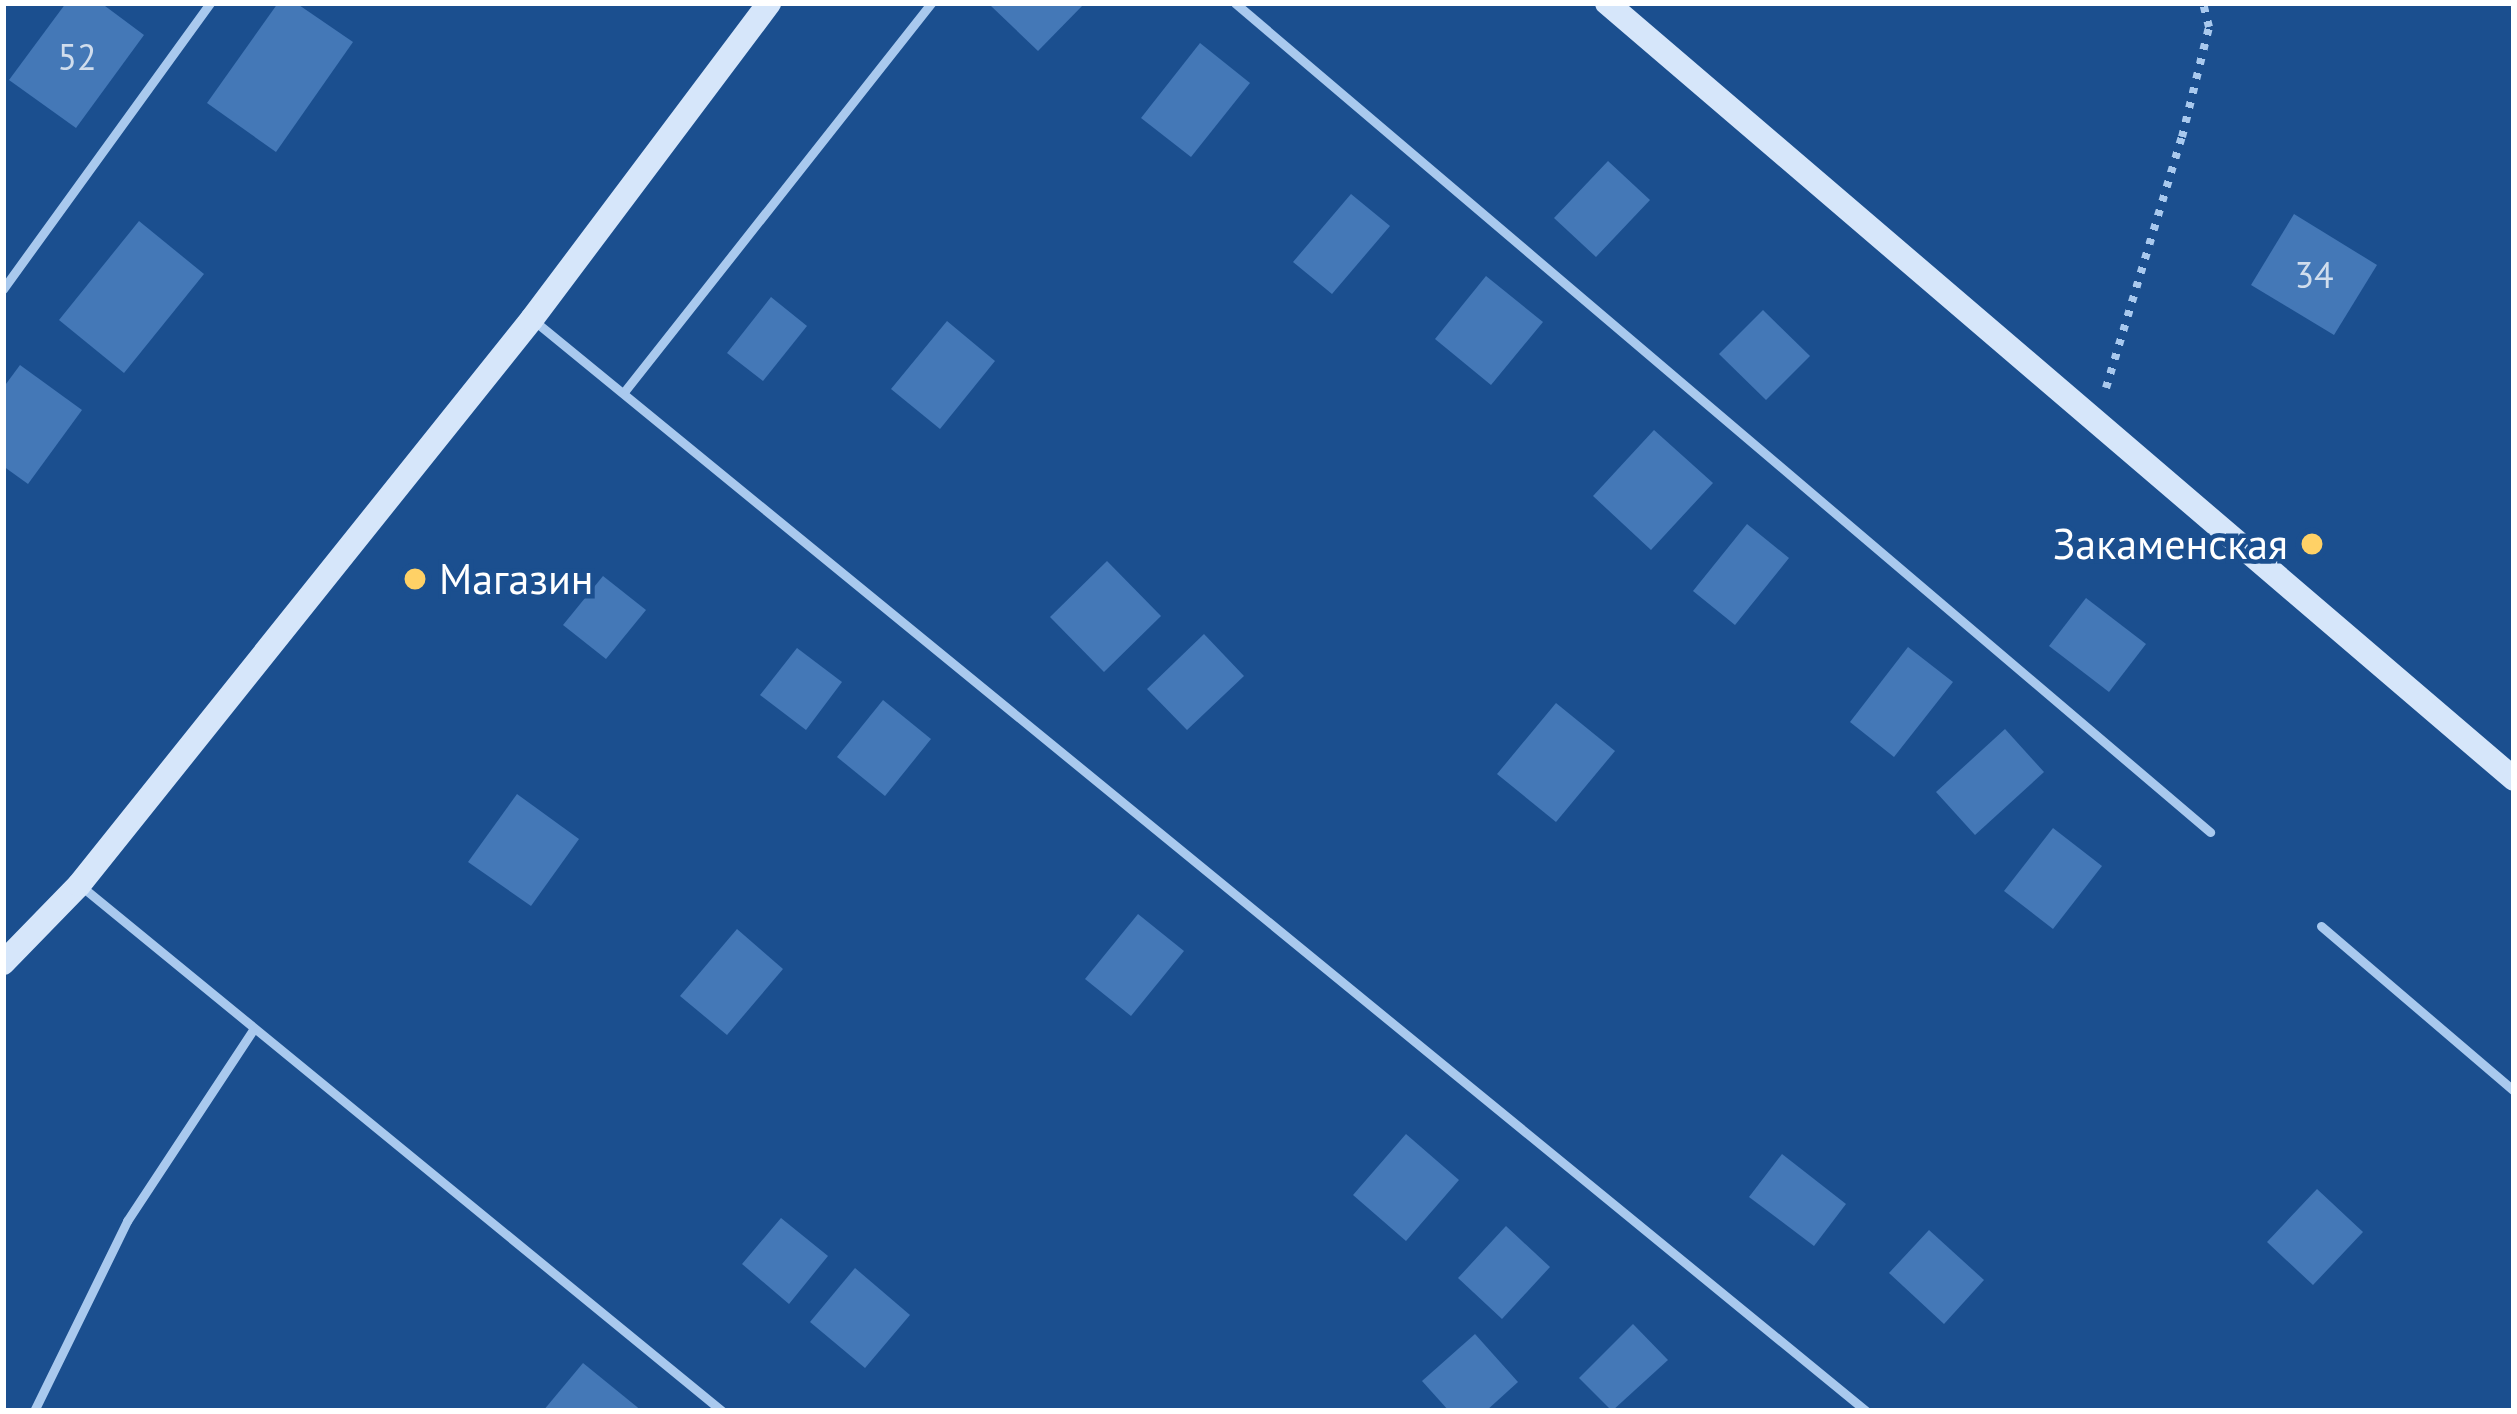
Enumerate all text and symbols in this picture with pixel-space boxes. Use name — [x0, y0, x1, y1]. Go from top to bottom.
house number: 52 — [57, 35, 97, 79]
house number: 34 — [2294, 253, 2334, 297]
place label: Закаменская — [2053, 519, 2288, 569]
marker: Закаменская — [2299, 531, 2325, 557]
place label: Магазин — [439, 554, 594, 604]
marker: Магазин — [402, 566, 428, 592]

